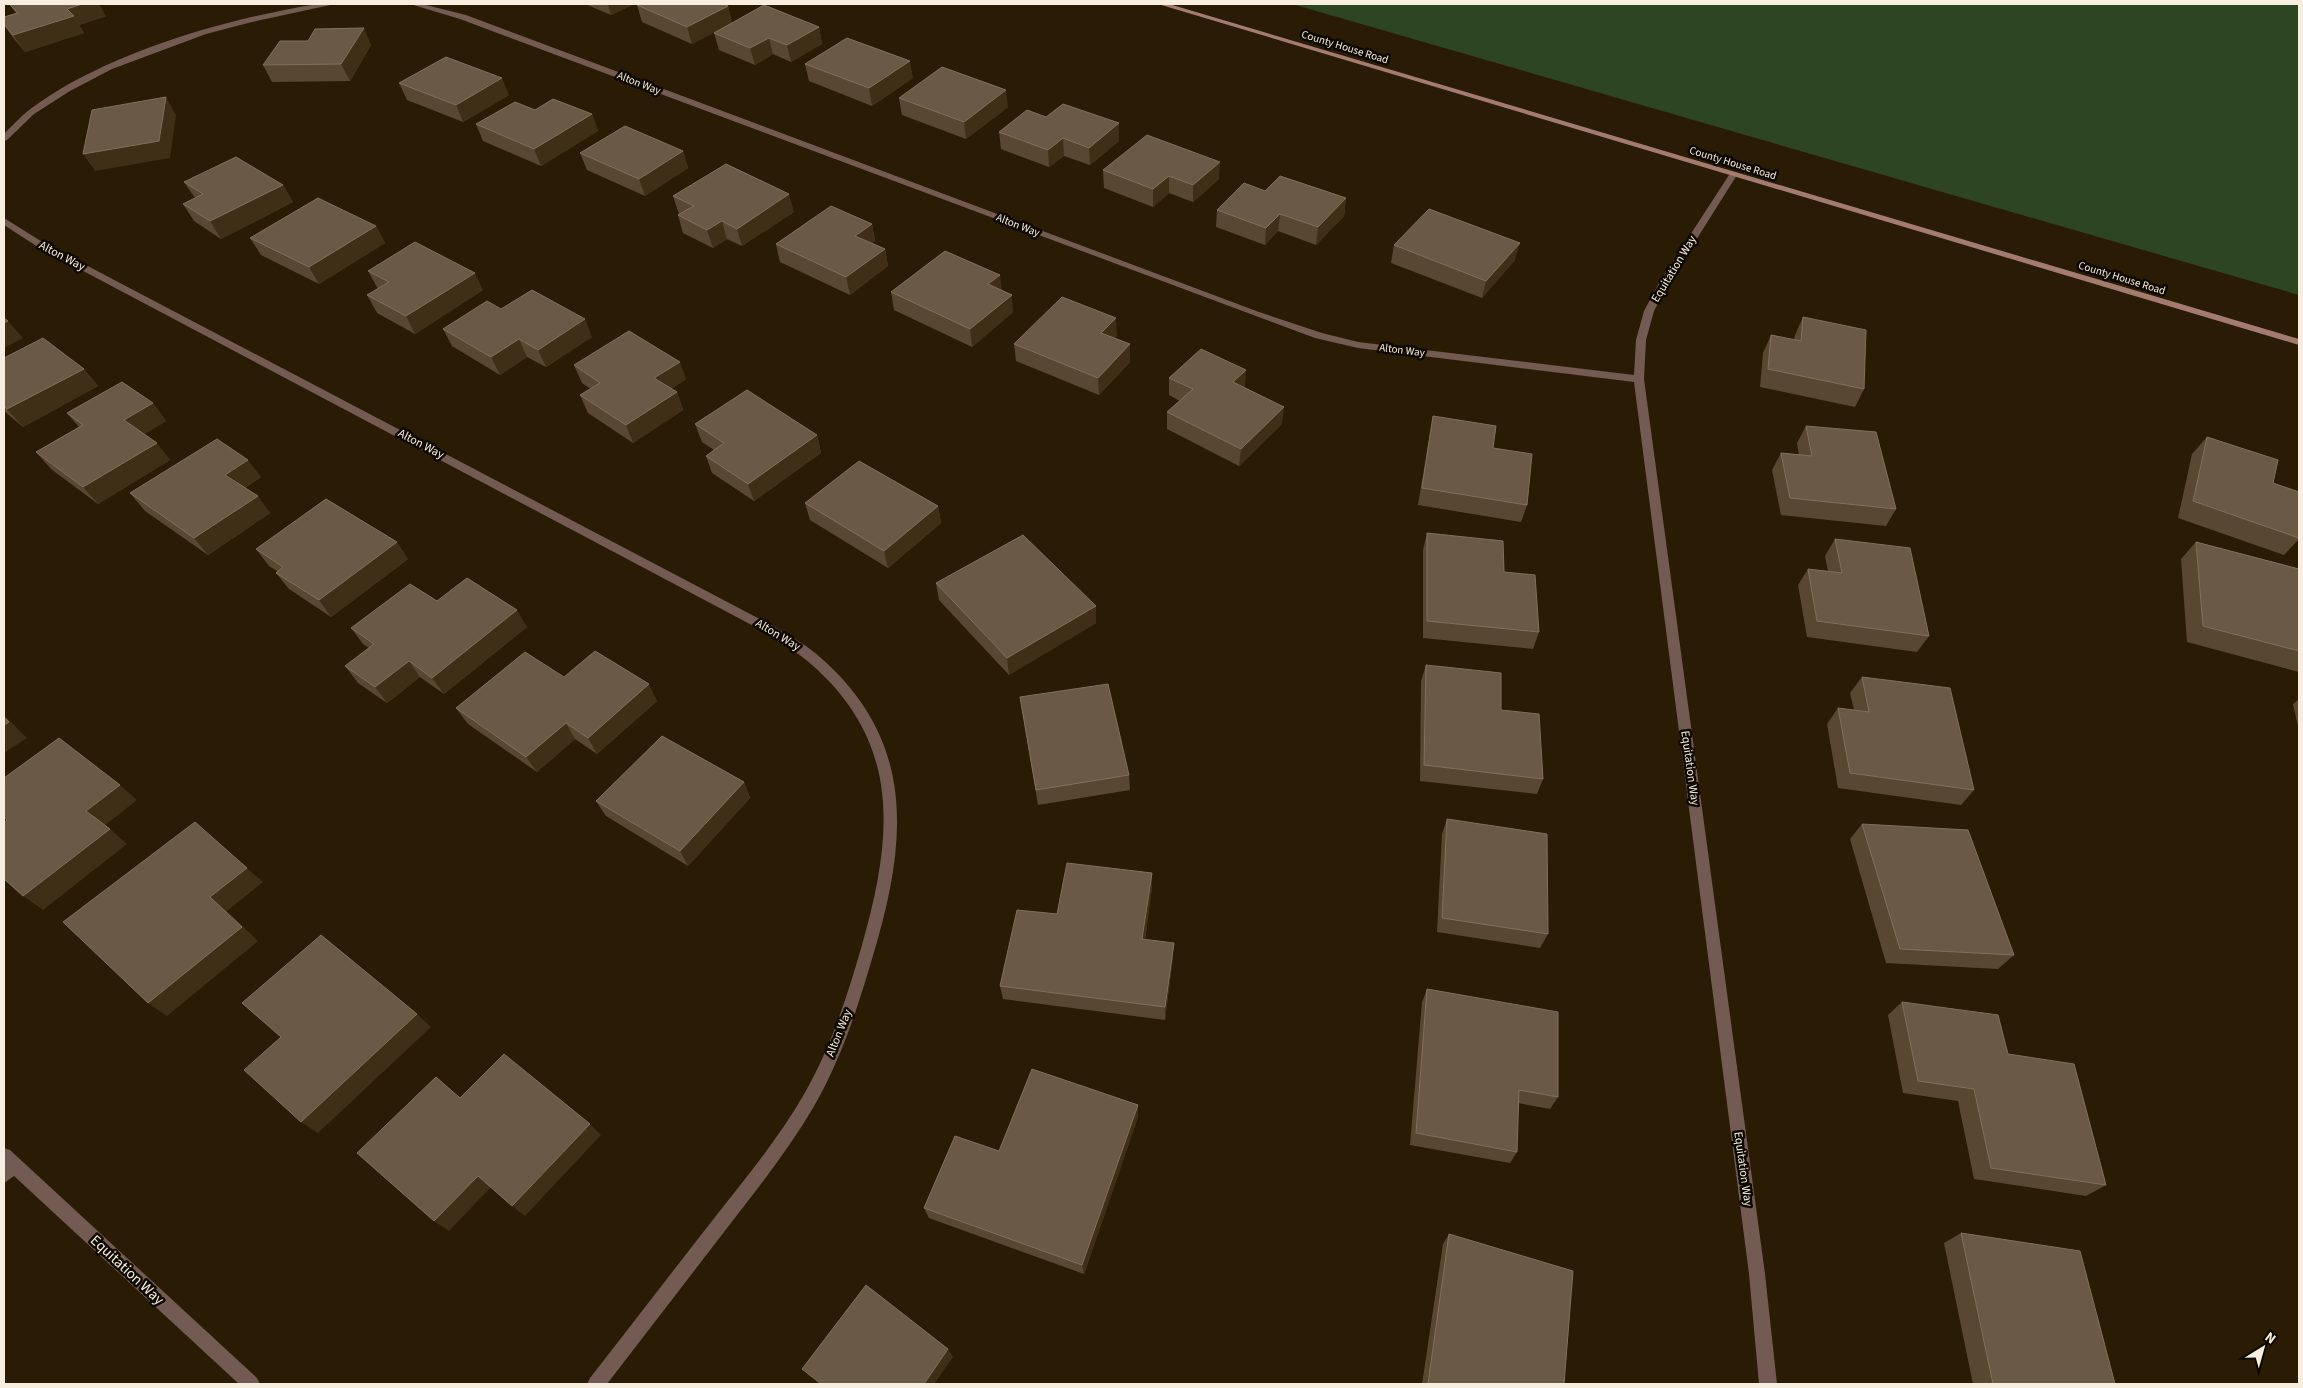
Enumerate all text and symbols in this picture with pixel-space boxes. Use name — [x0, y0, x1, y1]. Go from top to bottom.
street label: County House Road — [1300, 27, 1390, 67]
street label: Alton Way — [615, 68, 663, 98]
street label: County House Road — [1688, 143, 1778, 183]
street label: Alton Way — [994, 210, 1042, 240]
street label: Equitation Way — [1647, 232, 1701, 306]
street label: Alton Way — [36, 237, 88, 275]
street label: County House Road — [2077, 258, 2167, 298]
street label: Alton Way — [1378, 340, 1426, 360]
street label: Alton Way — [395, 425, 447, 463]
street label: Alton Way — [752, 615, 804, 655]
street label: Equitation Way — [1676, 729, 1704, 807]
street label: Alton Way — [822, 1006, 856, 1059]
street label: Equitation Way — [1729, 1130, 1757, 1208]
street label: Equitation Way — [85, 1230, 169, 1310]
north arrow — [2238, 1323, 2288, 1373]
text: N — [2260, 1328, 2280, 1349]

